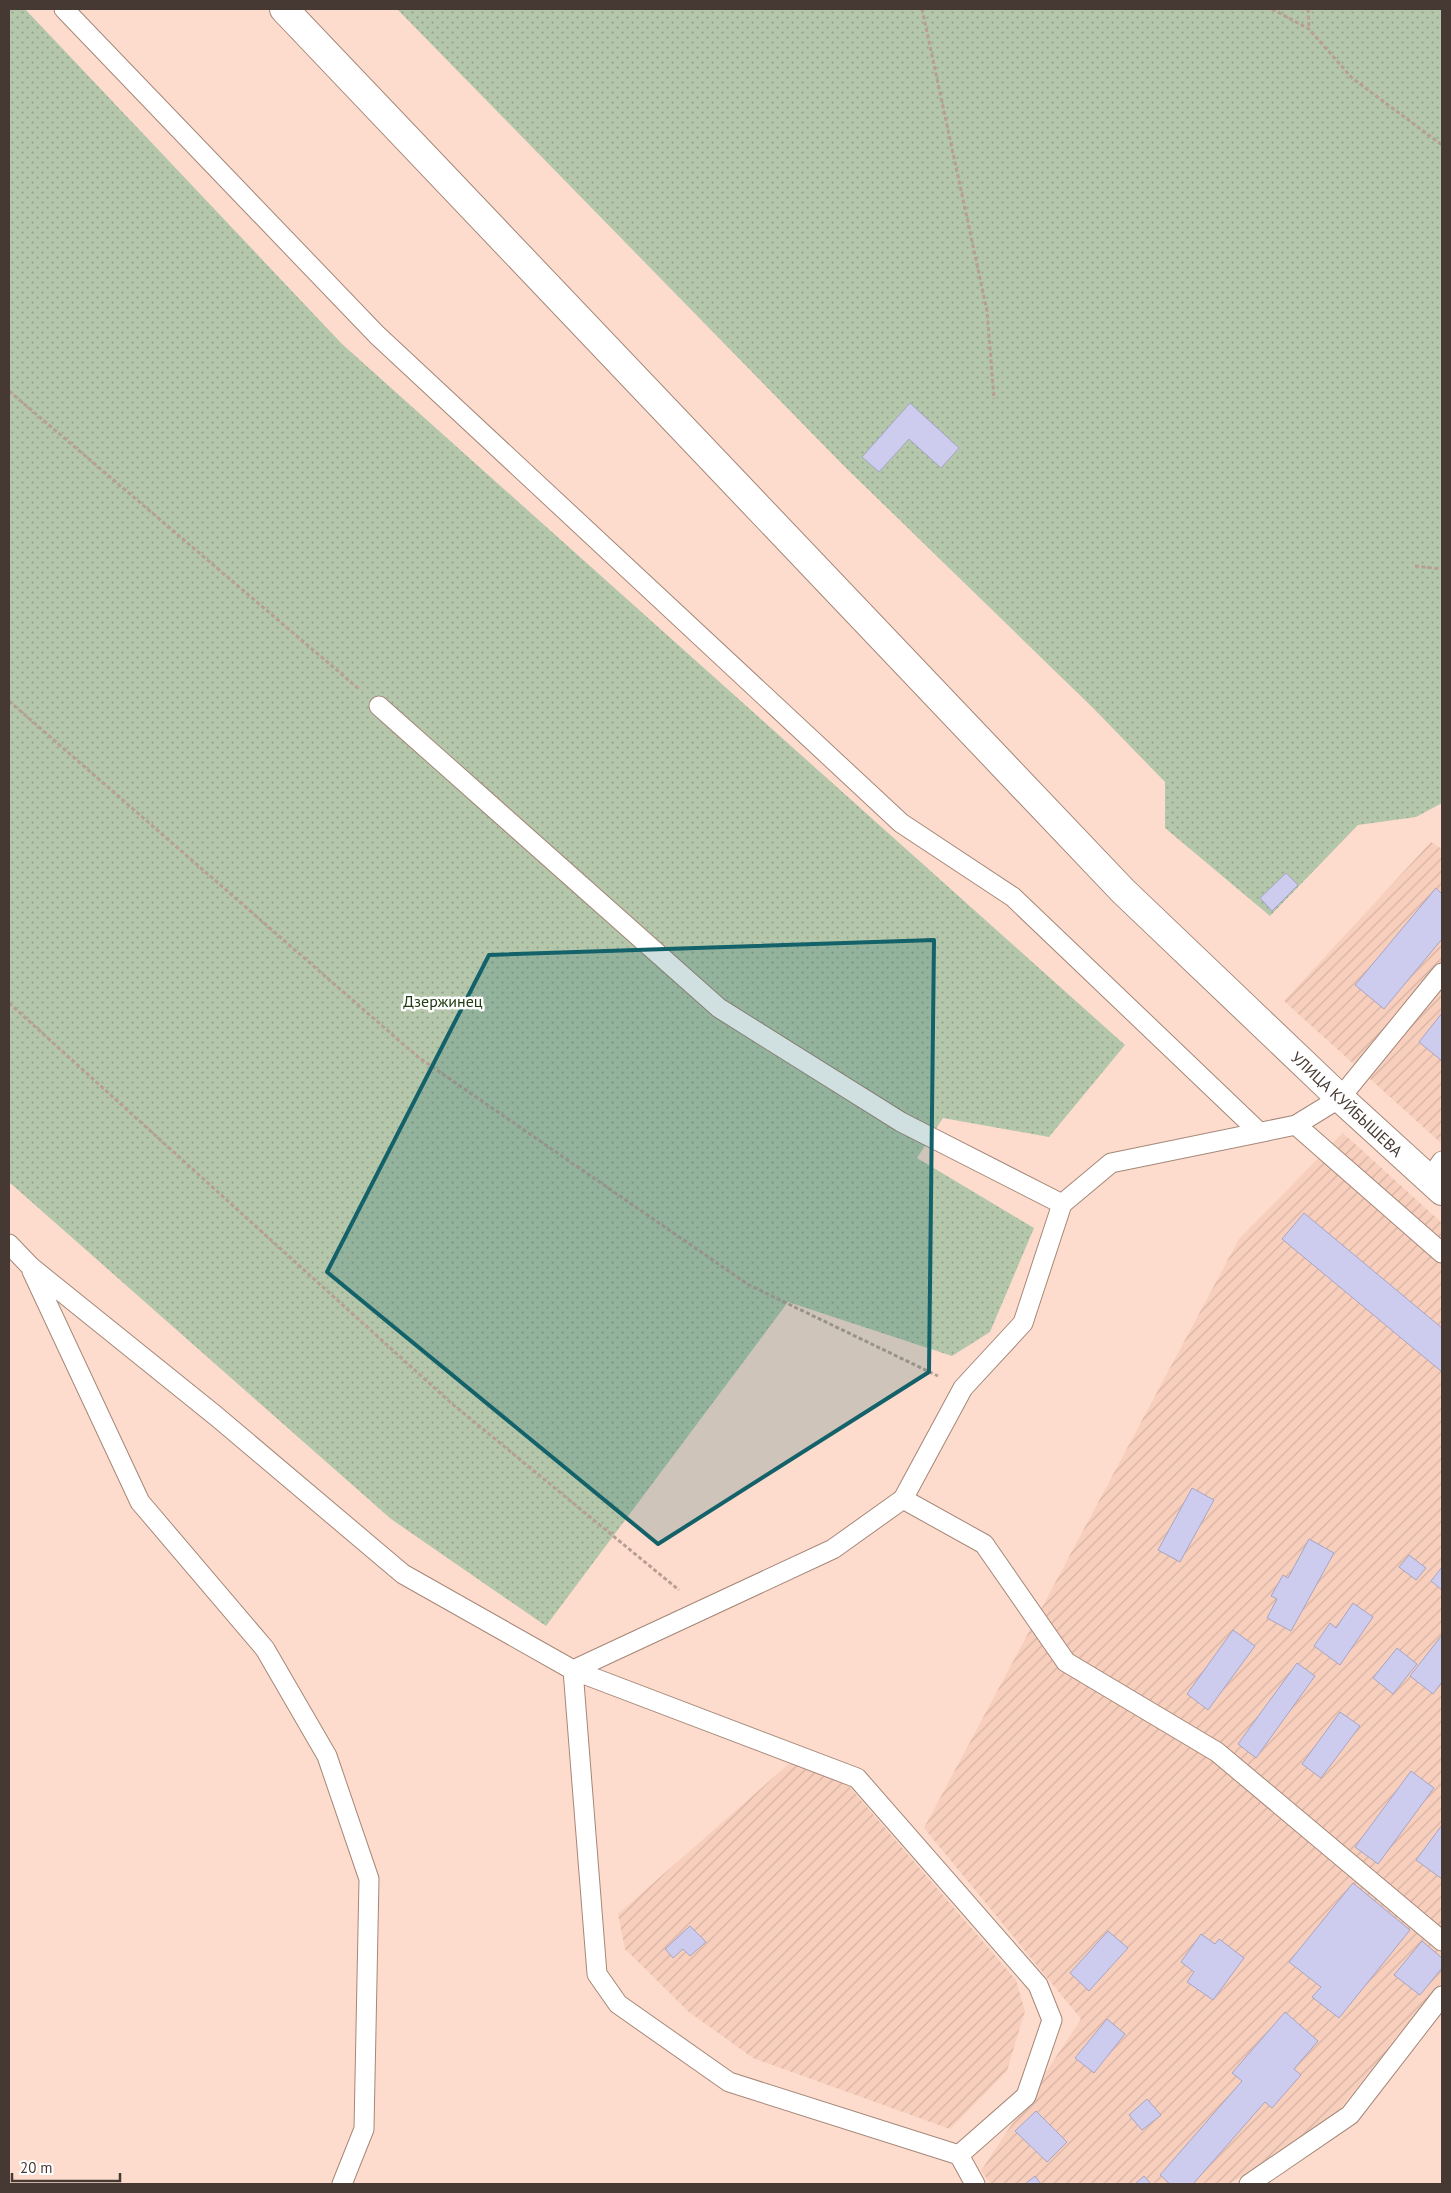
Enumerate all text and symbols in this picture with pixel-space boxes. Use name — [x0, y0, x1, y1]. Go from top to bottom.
park label: Дзержинец — [403, 991, 483, 1011]
street label: УЛИЦА КУЙБЫШЕВА — [1287, 1047, 1407, 1161]
scale bar — [12, 2150, 120, 2182]
text: 20 m — [20, 2158, 53, 2177]

